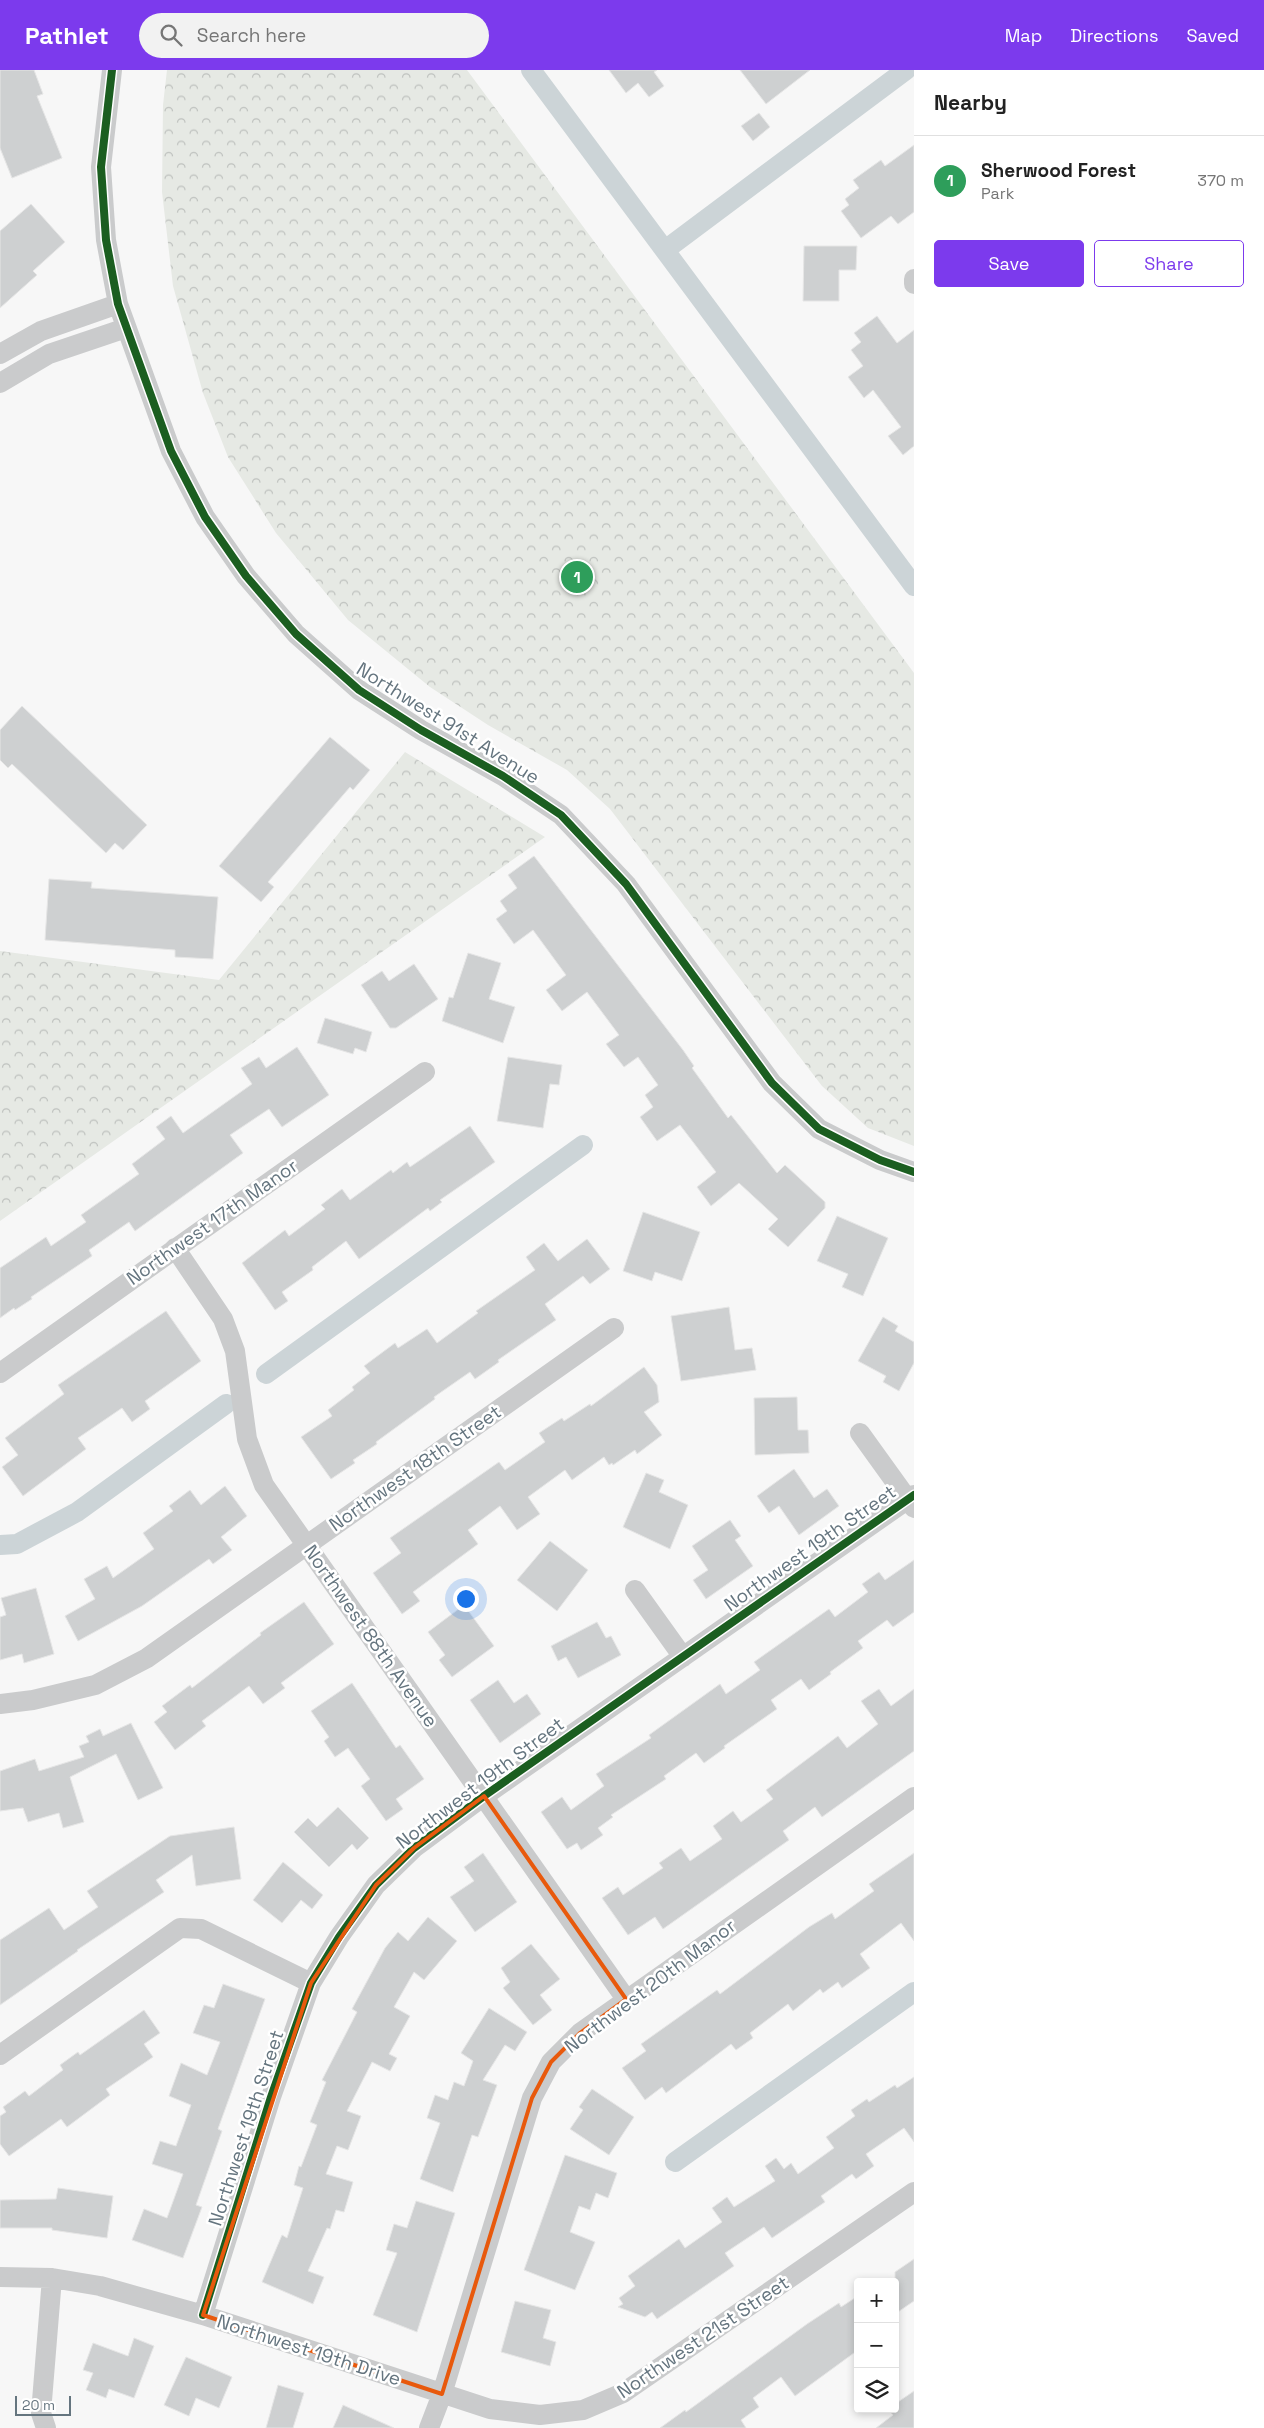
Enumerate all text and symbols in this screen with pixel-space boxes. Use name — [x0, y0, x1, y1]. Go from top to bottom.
search box — [139, 13, 489, 58]
text: Pathlet — [25, 20, 109, 51]
icon: search — [157, 21, 185, 49]
text: Search here — [197, 23, 306, 48]
text: Map — [1005, 24, 1042, 47]
text: Directions — [1070, 24, 1159, 47]
text: Saved — [1187, 24, 1239, 47]
text: Nearby — [934, 89, 1007, 116]
text: Sherwood Forest — [981, 158, 1136, 183]
text: 1 — [946, 170, 954, 191]
text: 370 m — [1197, 170, 1244, 191]
text: Park — [981, 183, 1014, 204]
button: Save — [934, 240, 1084, 287]
button: Share — [1094, 240, 1244, 287]
pin: 1 — [561, 558, 593, 596]
street label: Northwest 91st Avenue — [352, 656, 544, 790]
street label: Northwest 17th Manor — [122, 1153, 302, 1291]
street label: Northwest 18th Street — [324, 1399, 506, 1537]
street label: Northwest 19th Street — [719, 1479, 901, 1617]
street label: Northwest 88th Avenue — [298, 1540, 444, 1732]
your location — [453, 1586, 479, 1612]
street label: Northwest 19th Street — [391, 1712, 569, 1854]
street label: Northwest 20th Manor — [559, 1913, 741, 2059]
street label: Northwest 19th Street — [203, 2027, 289, 2229]
street label: Northwest 21st Street — [612, 2270, 794, 2404]
map controls — [854, 2278, 899, 2413]
button: + — [854, 2278, 899, 2323]
street label: Northwest 19th Drive — [214, 2308, 404, 2392]
button: − — [854, 2323, 899, 2368]
button: layers — [854, 2368, 899, 2413]
scale bar — [15, 2393, 71, 2416]
text: 20 m — [22, 2396, 55, 2414]

